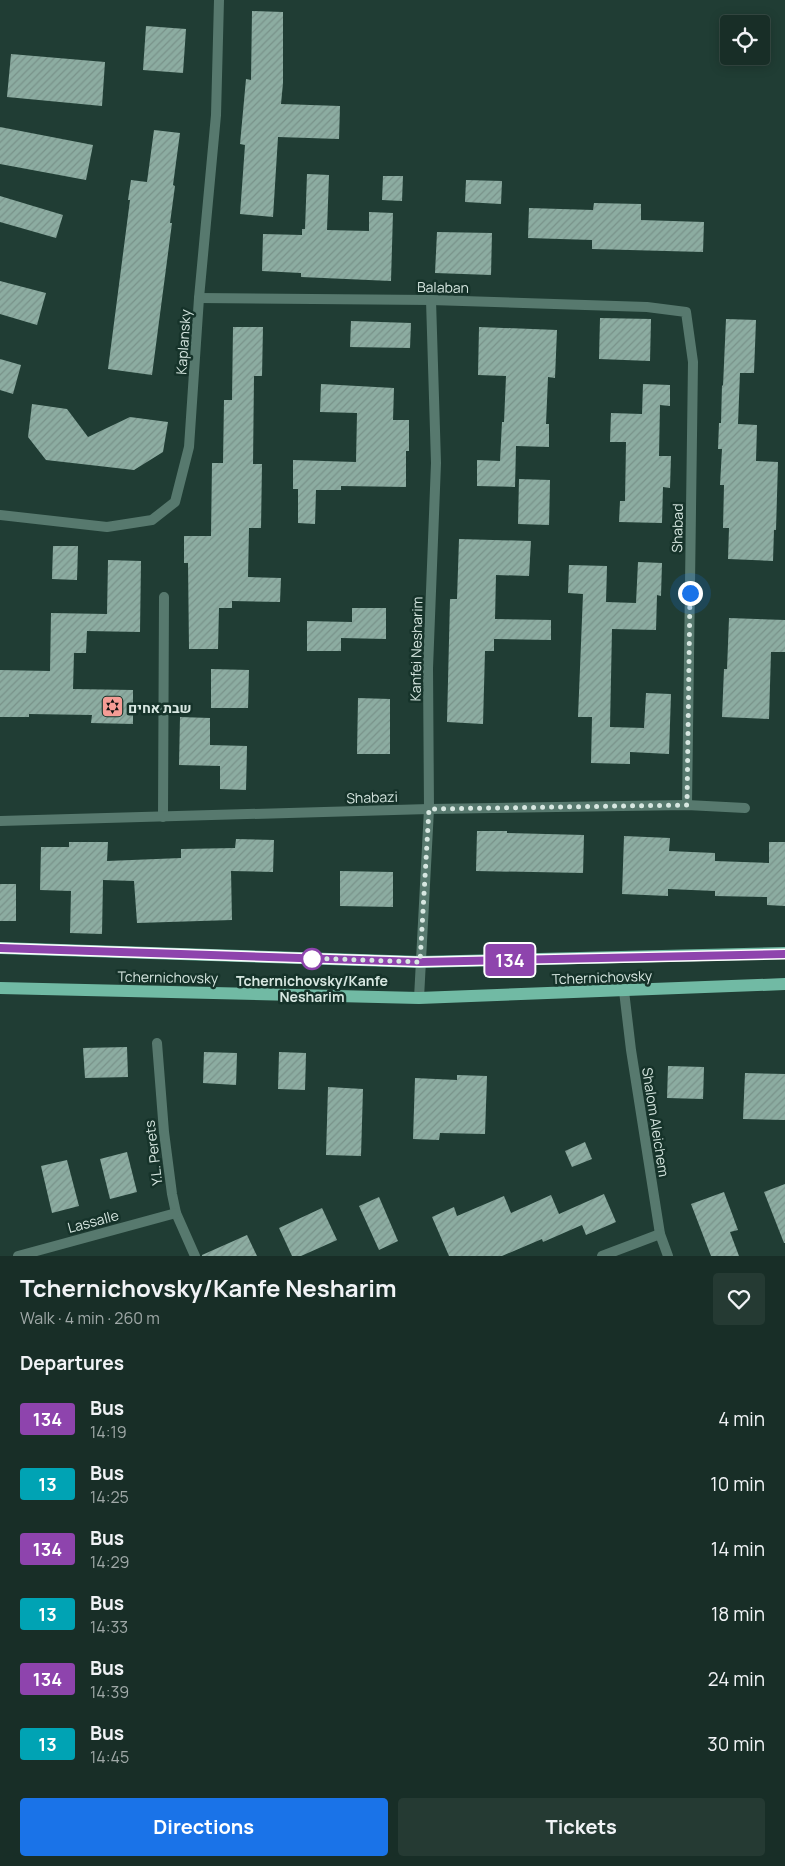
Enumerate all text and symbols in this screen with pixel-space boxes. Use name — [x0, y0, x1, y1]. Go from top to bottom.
map controls — [720, 15, 770, 65]
button: locate — [720, 15, 770, 65]
street label: Balaban — [417, 277, 469, 297]
street label: Kaplansky — [171, 308, 195, 375]
street label: Shabad — [667, 503, 687, 553]
your location — [678, 581, 703, 606]
street label: Kanfei Nesharim — [406, 596, 426, 702]
synagogue icon: שבת אחים — [100, 695, 124, 719]
place label: שבת אחים — [128, 698, 192, 717]
street label: Shabazi — [346, 787, 398, 807]
line badge: 134 — [481, 944, 539, 976]
marker: Tchernichovsky/Kanfe Nesharim — [301, 948, 323, 970]
text: 134 — [495, 948, 525, 972]
street label: Tchernichovsky — [551, 966, 653, 988]
street label: Tchernichovsky — [117, 967, 219, 987]
place label: Tchernichovsky/Kanfe Nesharim — [236, 971, 388, 1006]
street label: Shalom Aleichem — [638, 1066, 674, 1178]
street label: Y.L. Perets — [140, 1119, 166, 1187]
street label: Lassalle — [65, 1205, 121, 1237]
text: Tchernichovsky/Kanfe Nesharim — [20, 1271, 397, 1304]
button: heart — [713, 1273, 765, 1325]
text: Walk · 4 min · 260 m — [20, 1307, 160, 1329]
text: Departures — [20, 1350, 124, 1376]
text: Bus — [90, 1395, 124, 1421]
text: 4 min — [718, 1406, 765, 1432]
text: 134 — [33, 1407, 62, 1431]
text: 14:19 — [90, 1421, 127, 1443]
text: Bus — [90, 1460, 124, 1486]
text: 10 min — [710, 1471, 765, 1497]
text: 13 — [38, 1472, 57, 1496]
text: 14:25 — [90, 1486, 129, 1508]
text: Bus — [90, 1525, 124, 1551]
text: 14 min — [711, 1536, 765, 1562]
text: 134 — [33, 1537, 62, 1561]
text: 14:29 — [90, 1551, 130, 1573]
text: Bus — [90, 1590, 124, 1616]
text: 18 min — [711, 1601, 765, 1627]
text: 13 — [38, 1602, 57, 1626]
text: 14:33 — [90, 1616, 128, 1638]
text: Bus — [90, 1655, 124, 1681]
text: 24 min — [708, 1666, 765, 1692]
text: 134 — [33, 1667, 62, 1691]
text: 14:39 — [90, 1681, 129, 1703]
text: Bus — [90, 1720, 124, 1746]
text: 30 min — [707, 1731, 765, 1757]
text: 13 — [38, 1732, 57, 1756]
text: 14:45 — [90, 1746, 129, 1768]
button: Directions — [20, 1798, 388, 1856]
button: Tickets — [398, 1798, 765, 1856]

